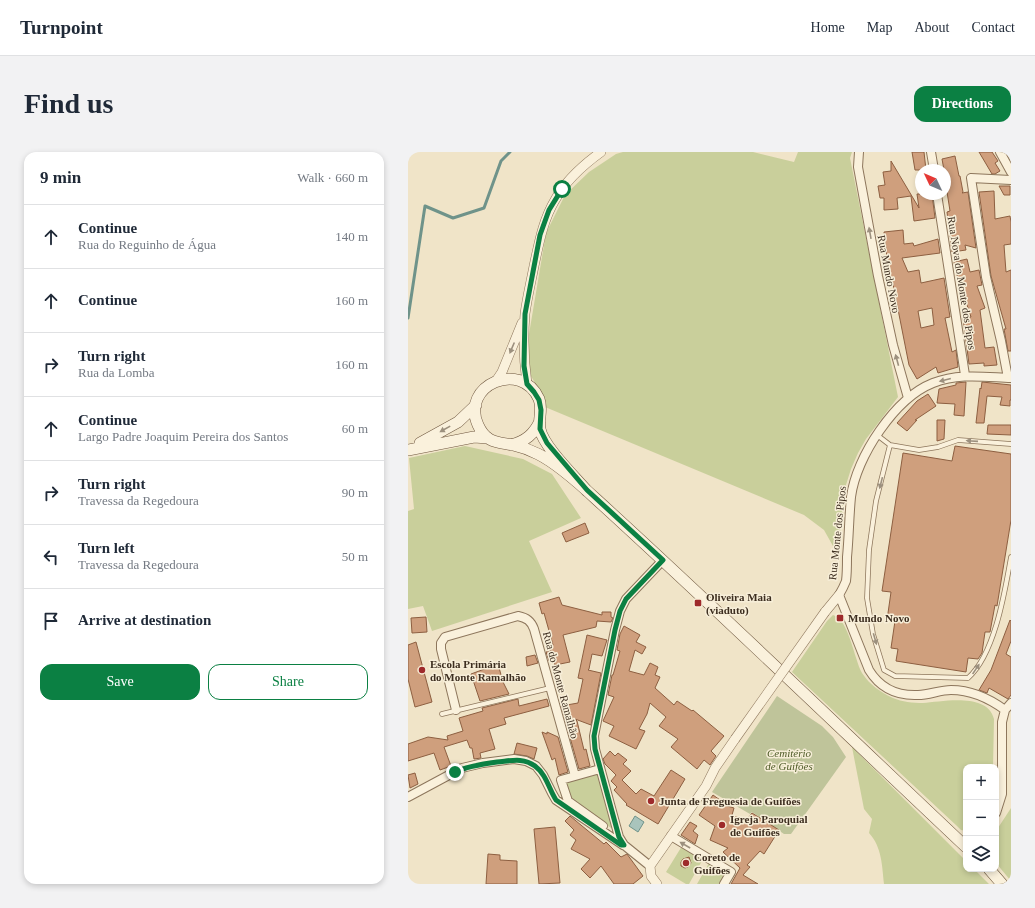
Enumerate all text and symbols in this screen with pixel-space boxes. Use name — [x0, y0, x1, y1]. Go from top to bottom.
text: Turnpoint — [20, 17, 103, 38]
text: Home — [811, 20, 845, 35]
text: Map — [867, 20, 892, 35]
text: About — [914, 20, 949, 35]
text: Contact — [971, 20, 1015, 35]
button: Directions — [914, 86, 1011, 122]
text: Find us — [24, 88, 114, 119]
north arrow — [915, 164, 951, 200]
text: 9 min — [40, 168, 81, 187]
text: Walk · 660 m — [297, 170, 368, 185]
route start — [553, 180, 571, 198]
street label: Rua Nova do Monte dos Pipos — [946, 216, 978, 350]
text: Continue — [78, 220, 137, 236]
icon: ahead — [40, 226, 62, 248]
one-way arrow — [867, 227, 873, 239]
text: 140 m — [335, 229, 368, 244]
street label: Rua Mundo Novo — [876, 234, 903, 315]
text: Rua do Reguinho de Água — [78, 237, 216, 252]
icon: ahead — [40, 290, 62, 312]
text: Continue — [78, 292, 137, 308]
text: 160 m — [335, 293, 368, 308]
one-way arrow — [509, 343, 515, 355]
text: Turn right — [78, 348, 145, 364]
icon: right — [40, 354, 62, 376]
one-way arrow — [893, 354, 899, 367]
text: 160 m — [335, 357, 368, 372]
text: Rua da Lomba — [78, 365, 155, 380]
one-way arrow — [938, 377, 951, 383]
text: Continue — [78, 412, 137, 428]
icon: ahead — [40, 418, 62, 440]
text: 60 m — [342, 421, 368, 436]
one-way arrow — [439, 426, 451, 433]
text: Largo Padre Joaquim Pereira dos Santos — [78, 429, 288, 444]
one-way arrow — [966, 438, 978, 445]
text: Turn right — [78, 476, 145, 492]
one-way arrow — [878, 477, 884, 489]
icon: right — [40, 482, 62, 504]
text: 90 m — [342, 485, 368, 500]
street label: Rua Monte dos Pipos — [826, 485, 848, 581]
text: Travessa da Regedoura — [78, 493, 199, 508]
text: Turn left — [78, 540, 135, 556]
icon: left — [40, 546, 62, 568]
text: 50 m — [342, 549, 368, 564]
text: Travessa da Regedoura — [78, 557, 199, 572]
place label: Oliveira Maia (viaduto) — [706, 591, 772, 617]
marker: Oliveira Maia (viaduto) — [693, 598, 703, 608]
icon: arrive — [40, 610, 62, 632]
text: Arrive at destination — [78, 612, 211, 628]
place label: Mundo Novo — [848, 612, 910, 624]
marker: Mundo Novo — [835, 613, 845, 623]
street label: Rua do Monte Ramalhão — [541, 630, 581, 740]
one-way arrow — [872, 633, 878, 645]
place label: Escola Primária do Monte Ramalhão — [430, 658, 526, 683]
one-way arrow — [972, 663, 980, 674]
button: Save — [40, 664, 200, 700]
button: Share — [208, 664, 368, 700]
marker: Escola Primária do Monte Ramalhão — [417, 665, 427, 675]
park label: Cemitério de Guifões — [765, 747, 813, 772]
route end — [446, 763, 464, 781]
map controls — [963, 764, 999, 872]
button: + — [963, 764, 999, 800]
place label: Junta de Freguesia de Guifões — [659, 795, 801, 807]
marker: Junta de Freguesia de Guifões — [646, 796, 656, 806]
button: − — [963, 800, 999, 836]
place label: Igreja Paroquial de Guifões — [730, 813, 808, 838]
marker: Igreja Paroquial de Guifões — [717, 820, 727, 830]
button: layers — [963, 836, 999, 872]
one-way arrow — [680, 842, 691, 849]
place label: Coreto de Guifões — [694, 851, 740, 876]
marker: Coreto de Guifões — [681, 858, 691, 868]

